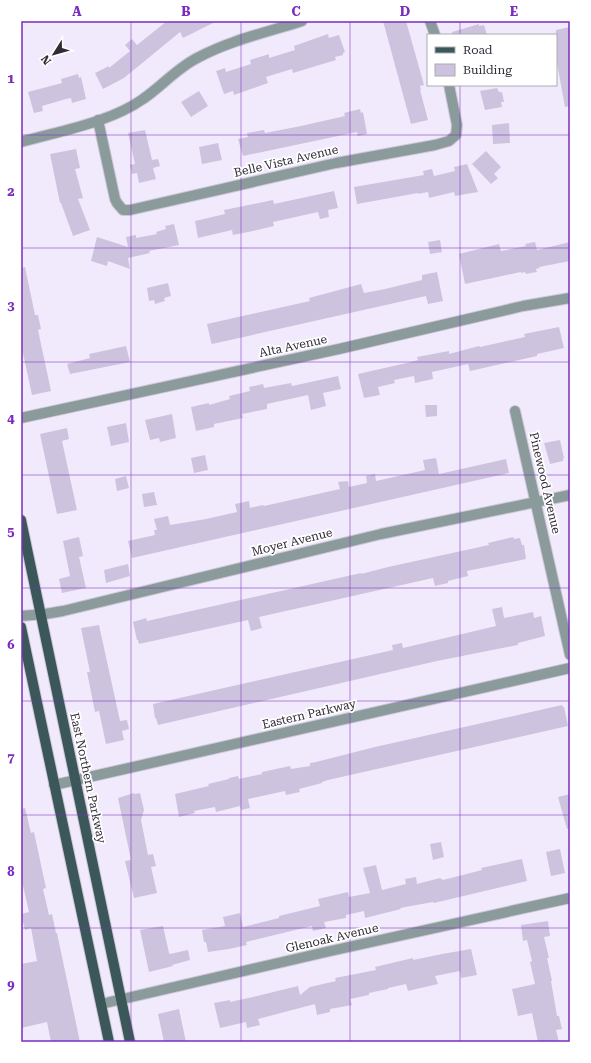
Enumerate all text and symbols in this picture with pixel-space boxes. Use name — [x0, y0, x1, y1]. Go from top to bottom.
text: A — [72, 4, 82, 19]
text: B — [181, 4, 191, 19]
text: C — [291, 4, 301, 19]
text: D — [400, 4, 410, 19]
text: E — [510, 4, 518, 19]
north arrow — [34, 34, 74, 74]
legend — [427, 34, 557, 86]
text: Road — [463, 43, 493, 57]
text: N — [38, 52, 54, 67]
text: Building — [463, 63, 512, 77]
text: 1 — [7, 71, 15, 86]
street label: Belle Vista Avenue — [233, 142, 340, 180]
text: 2 — [7, 184, 15, 199]
text: 3 — [7, 298, 15, 313]
street label: Alta Avenue — [258, 332, 329, 360]
text: 4 — [7, 411, 15, 426]
street label: Pinewood Avenue — [526, 431, 564, 536]
text: 5 — [7, 524, 15, 539]
street label: Moyer Avenue — [250, 525, 334, 559]
text: 6 — [7, 637, 15, 652]
street label: Eastern Parkway — [261, 696, 358, 732]
street label: East Northern Parkway — [67, 711, 109, 846]
text: 7 — [7, 750, 15, 765]
text: 8 — [7, 864, 15, 879]
street label: Glenoak Avenue — [284, 920, 380, 955]
text: 9 — [7, 977, 15, 992]

